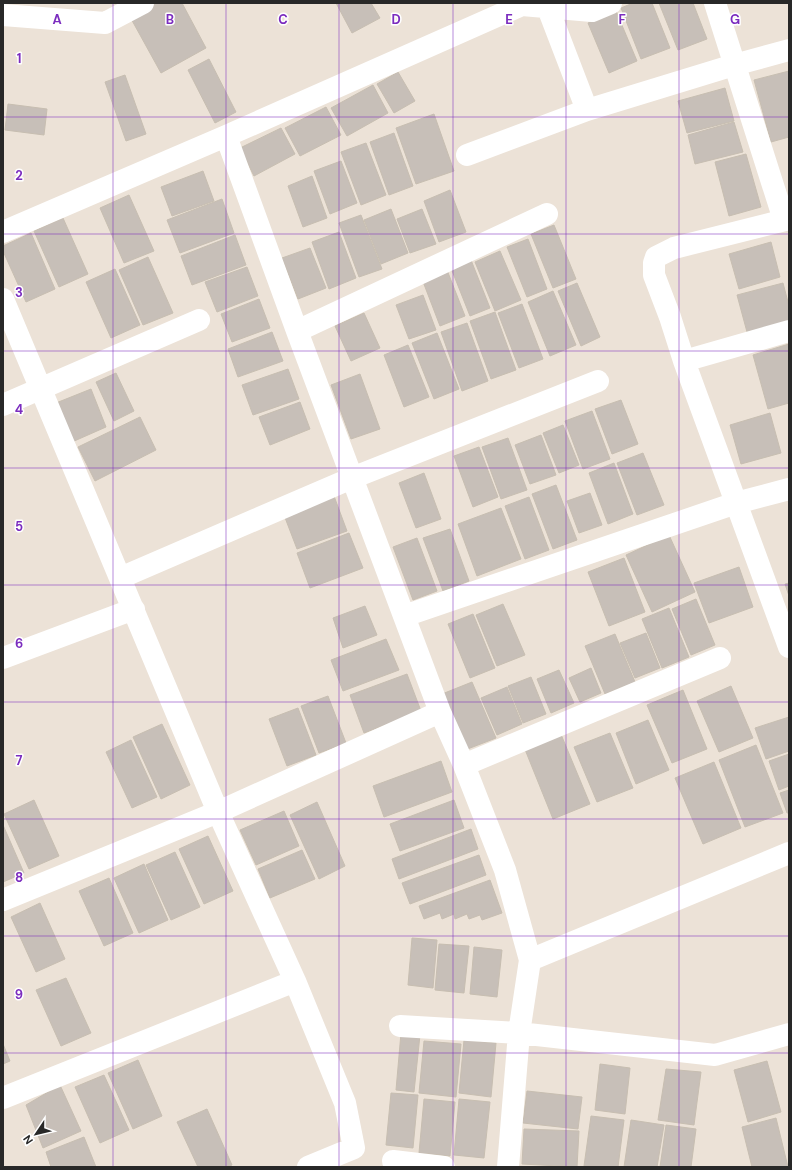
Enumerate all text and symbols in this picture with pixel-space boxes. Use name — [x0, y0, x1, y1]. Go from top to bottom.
text: A — [52, 11, 62, 28]
text: B — [166, 11, 174, 28]
text: C — [278, 11, 288, 28]
text: D — [391, 11, 401, 28]
text: E — [505, 11, 513, 28]
text: F — [618, 11, 626, 28]
text: G — [730, 11, 740, 28]
text: 1 — [17, 50, 21, 67]
text: 2 — [15, 167, 23, 184]
text: 3 — [15, 284, 23, 301]
text: 4 — [15, 401, 23, 418]
text: 5 — [15, 518, 23, 535]
text: 6 — [15, 635, 23, 652]
text: 7 — [16, 752, 23, 769]
text: 8 — [15, 869, 23, 886]
text: 9 — [15, 986, 23, 1003]
north arrow — [16, 1114, 56, 1154]
text: N — [20, 1132, 36, 1147]

